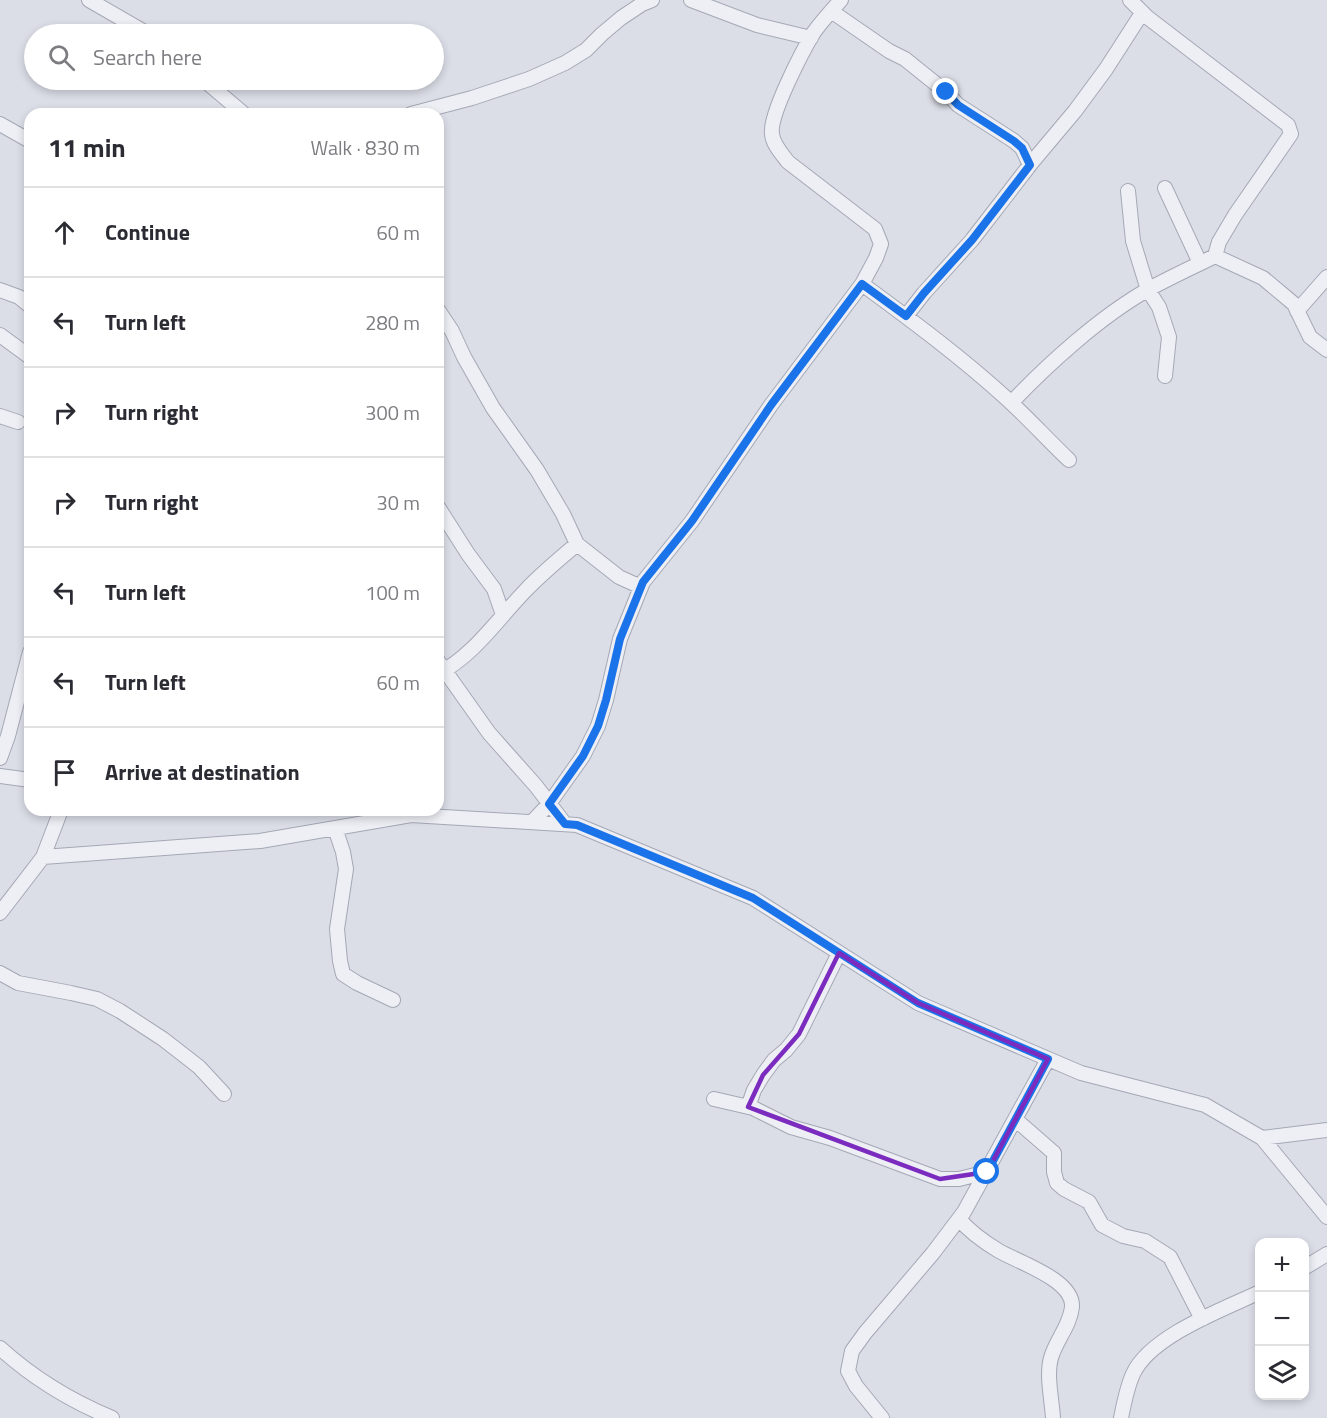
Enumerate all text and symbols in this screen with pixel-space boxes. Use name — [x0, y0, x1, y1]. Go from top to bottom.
search box — [24, 24, 444, 90]
text: Search here — [93, 40, 202, 74]
icon: search — [45, 41, 78, 74]
route end — [932, 78, 958, 104]
text: 11 min — [48, 128, 126, 167]
text: Walk · 830 m — [311, 132, 420, 163]
text: Continue — [105, 215, 190, 249]
icon: ahead — [48, 216, 81, 249]
text: 60 m — [376, 217, 420, 248]
text: Turn left — [105, 305, 186, 339]
icon: left — [48, 306, 81, 339]
text: 280 m — [365, 307, 420, 338]
text: Turn right — [105, 395, 199, 429]
icon: right — [48, 396, 81, 429]
text: 300 m — [365, 397, 420, 428]
text: Turn right — [105, 485, 199, 519]
icon: right — [48, 486, 81, 519]
text: 30 m — [376, 487, 420, 518]
text: Turn left — [105, 575, 186, 609]
icon: left — [48, 576, 81, 609]
text: 100 m — [365, 577, 420, 608]
text: Turn left — [105, 665, 186, 699]
icon: left — [48, 666, 81, 699]
text: 60 m — [376, 667, 420, 698]
text: Arrive at destination — [105, 755, 300, 789]
icon: arrive — [48, 756, 81, 789]
route start — [973, 1158, 999, 1184]
map controls — [1255, 1238, 1309, 1400]
button: + — [1255, 1238, 1309, 1292]
button: − — [1255, 1292, 1309, 1346]
button: layers — [1255, 1346, 1309, 1400]

